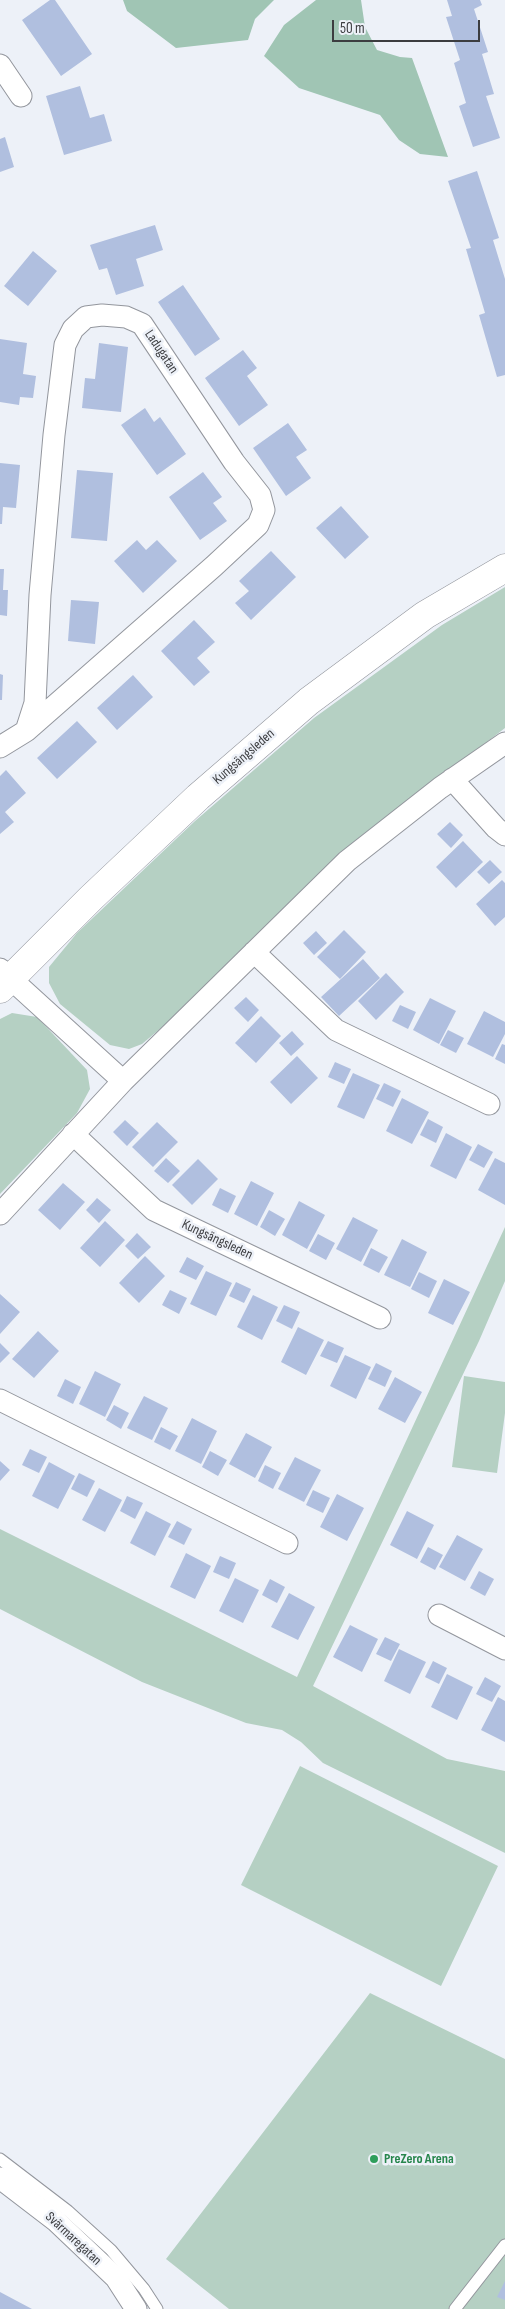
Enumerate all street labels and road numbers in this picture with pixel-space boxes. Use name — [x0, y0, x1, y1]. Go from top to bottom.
street label: Ladugatan — [140, 327, 182, 377]
street label: Kungsängsleden — [210, 726, 278, 788]
street label: Kungsängsleden — [179, 1216, 255, 1264]
street label: Svärmaregatan — [41, 2209, 105, 2269]

